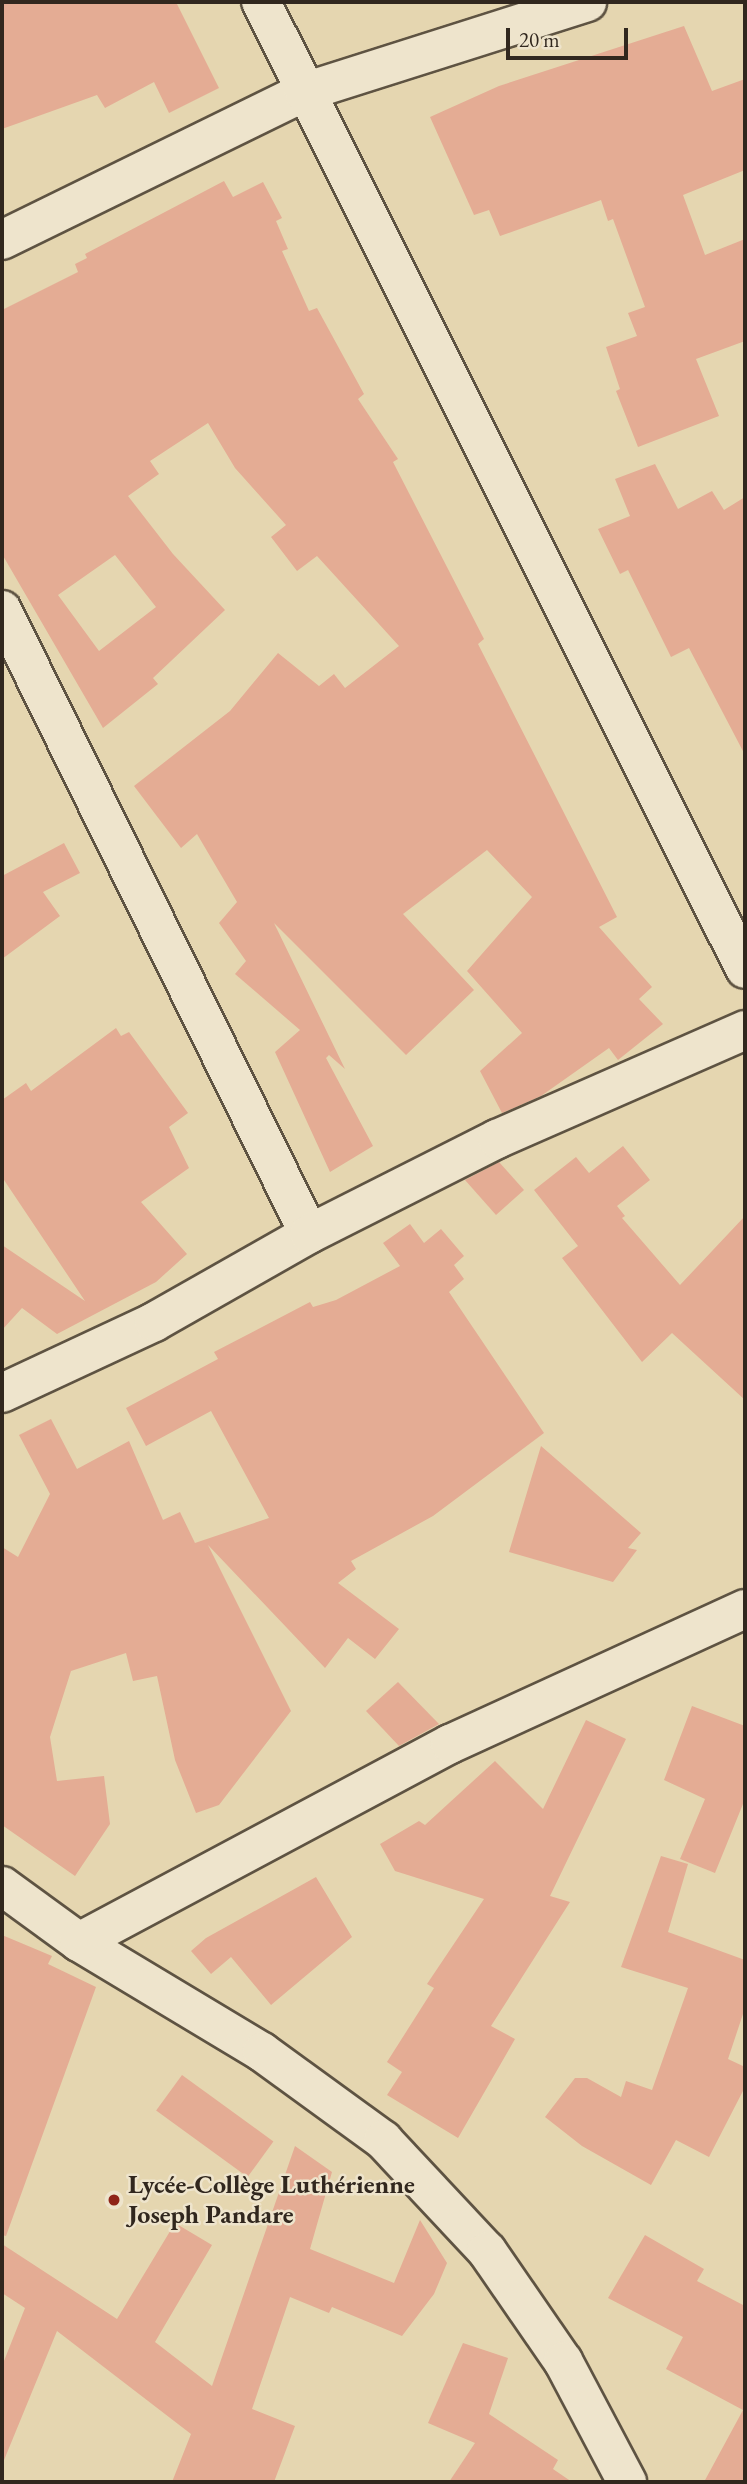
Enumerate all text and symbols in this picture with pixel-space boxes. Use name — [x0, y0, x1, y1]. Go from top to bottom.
scale bar — [509, 14, 632, 58]
text: 20 m — [519, 26, 560, 53]
place label: Lycée-Collège Luthérienne Joseph Pandare — [128, 2169, 415, 2230]
marker: Lycée-Collège Luthérienne Joseph Pandare — [106, 2192, 122, 2208]

